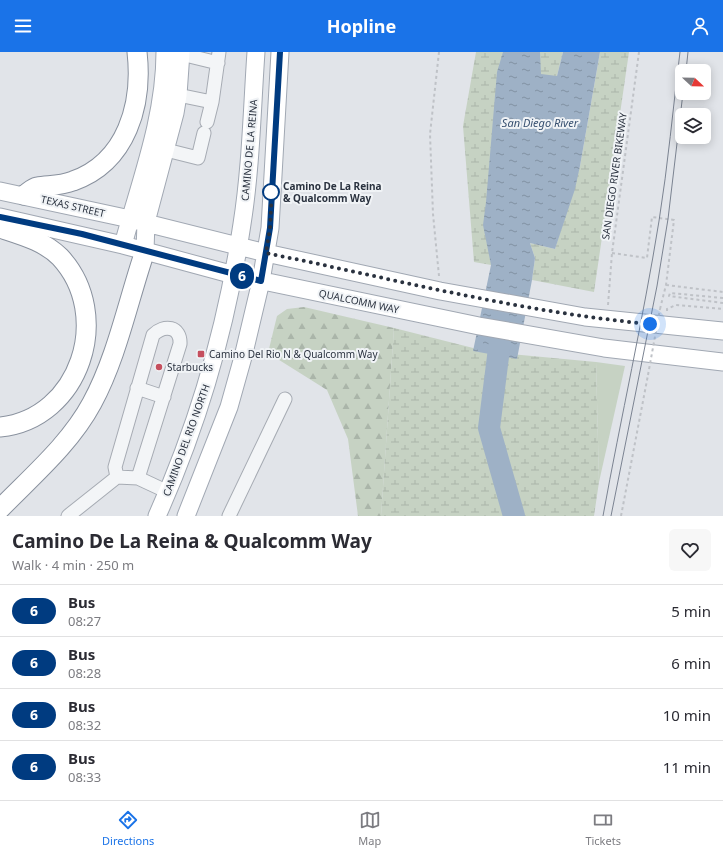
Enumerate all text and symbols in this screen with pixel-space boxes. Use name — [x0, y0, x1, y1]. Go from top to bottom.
text: Hopline — [327, 14, 396, 38]
icon: menu — [12, 15, 34, 37]
icon: person — [689, 15, 711, 37]
north arrow — [675, 64, 711, 100]
map controls — [675, 64, 711, 144]
street label: CAMINO DE LA REINA — [238, 98, 260, 201]
button: layers — [675, 108, 711, 144]
street label: SAN DIEGO RIVER BIKEWAY — [598, 111, 630, 240]
water label: San Diego River — [502, 115, 579, 130]
place label: Camino De La Reina & Qualcomm Way — [283, 179, 382, 205]
marker: Camino De La Reina & Qualcomm Way — [262, 183, 280, 201]
street label: TEXAS STREET — [40, 192, 107, 220]
line badge: 6 — [229, 263, 255, 289]
text: 6 — [238, 266, 246, 285]
street label: QUALCOMM WAY — [318, 286, 401, 316]
your location — [640, 314, 660, 334]
place label: Camino Del Rio N & Qualcomm Way — [209, 347, 378, 361]
marker: Camino Del Rio N & Qualcomm Way — [196, 349, 206, 359]
place label: Starbucks — [167, 360, 213, 374]
marker: Starbucks — [154, 362, 164, 372]
street label: CAMINO DEL RIO NORTH — [159, 382, 213, 498]
text: Camino De La Reina & Qualcomm Way — [12, 528, 372, 554]
button: heart — [669, 529, 711, 571]
text: Walk · 4 min · 250 m — [12, 556, 134, 574]
text: Bus — [68, 592, 95, 612]
text: 6 — [30, 601, 38, 620]
text: 5 min — [671, 601, 711, 621]
text: 08:27 — [68, 612, 101, 630]
text: Bus — [68, 644, 95, 664]
text: 6 — [30, 653, 38, 672]
text: 6 min — [671, 653, 711, 673]
text: 08:28 — [68, 664, 101, 682]
text: Bus — [68, 696, 95, 716]
text: 6 — [30, 705, 38, 724]
text: 10 min — [663, 705, 711, 725]
text: 08:32 — [68, 716, 101, 734]
text: Bus — [68, 748, 95, 768]
text: 6 — [30, 757, 38, 776]
text: 11 min — [663, 757, 711, 777]
text: 08:33 — [68, 768, 101, 786]
tab: Directions — [102, 809, 154, 848]
tab: Map — [358, 809, 381, 848]
tab: Tickets — [585, 809, 621, 848]

